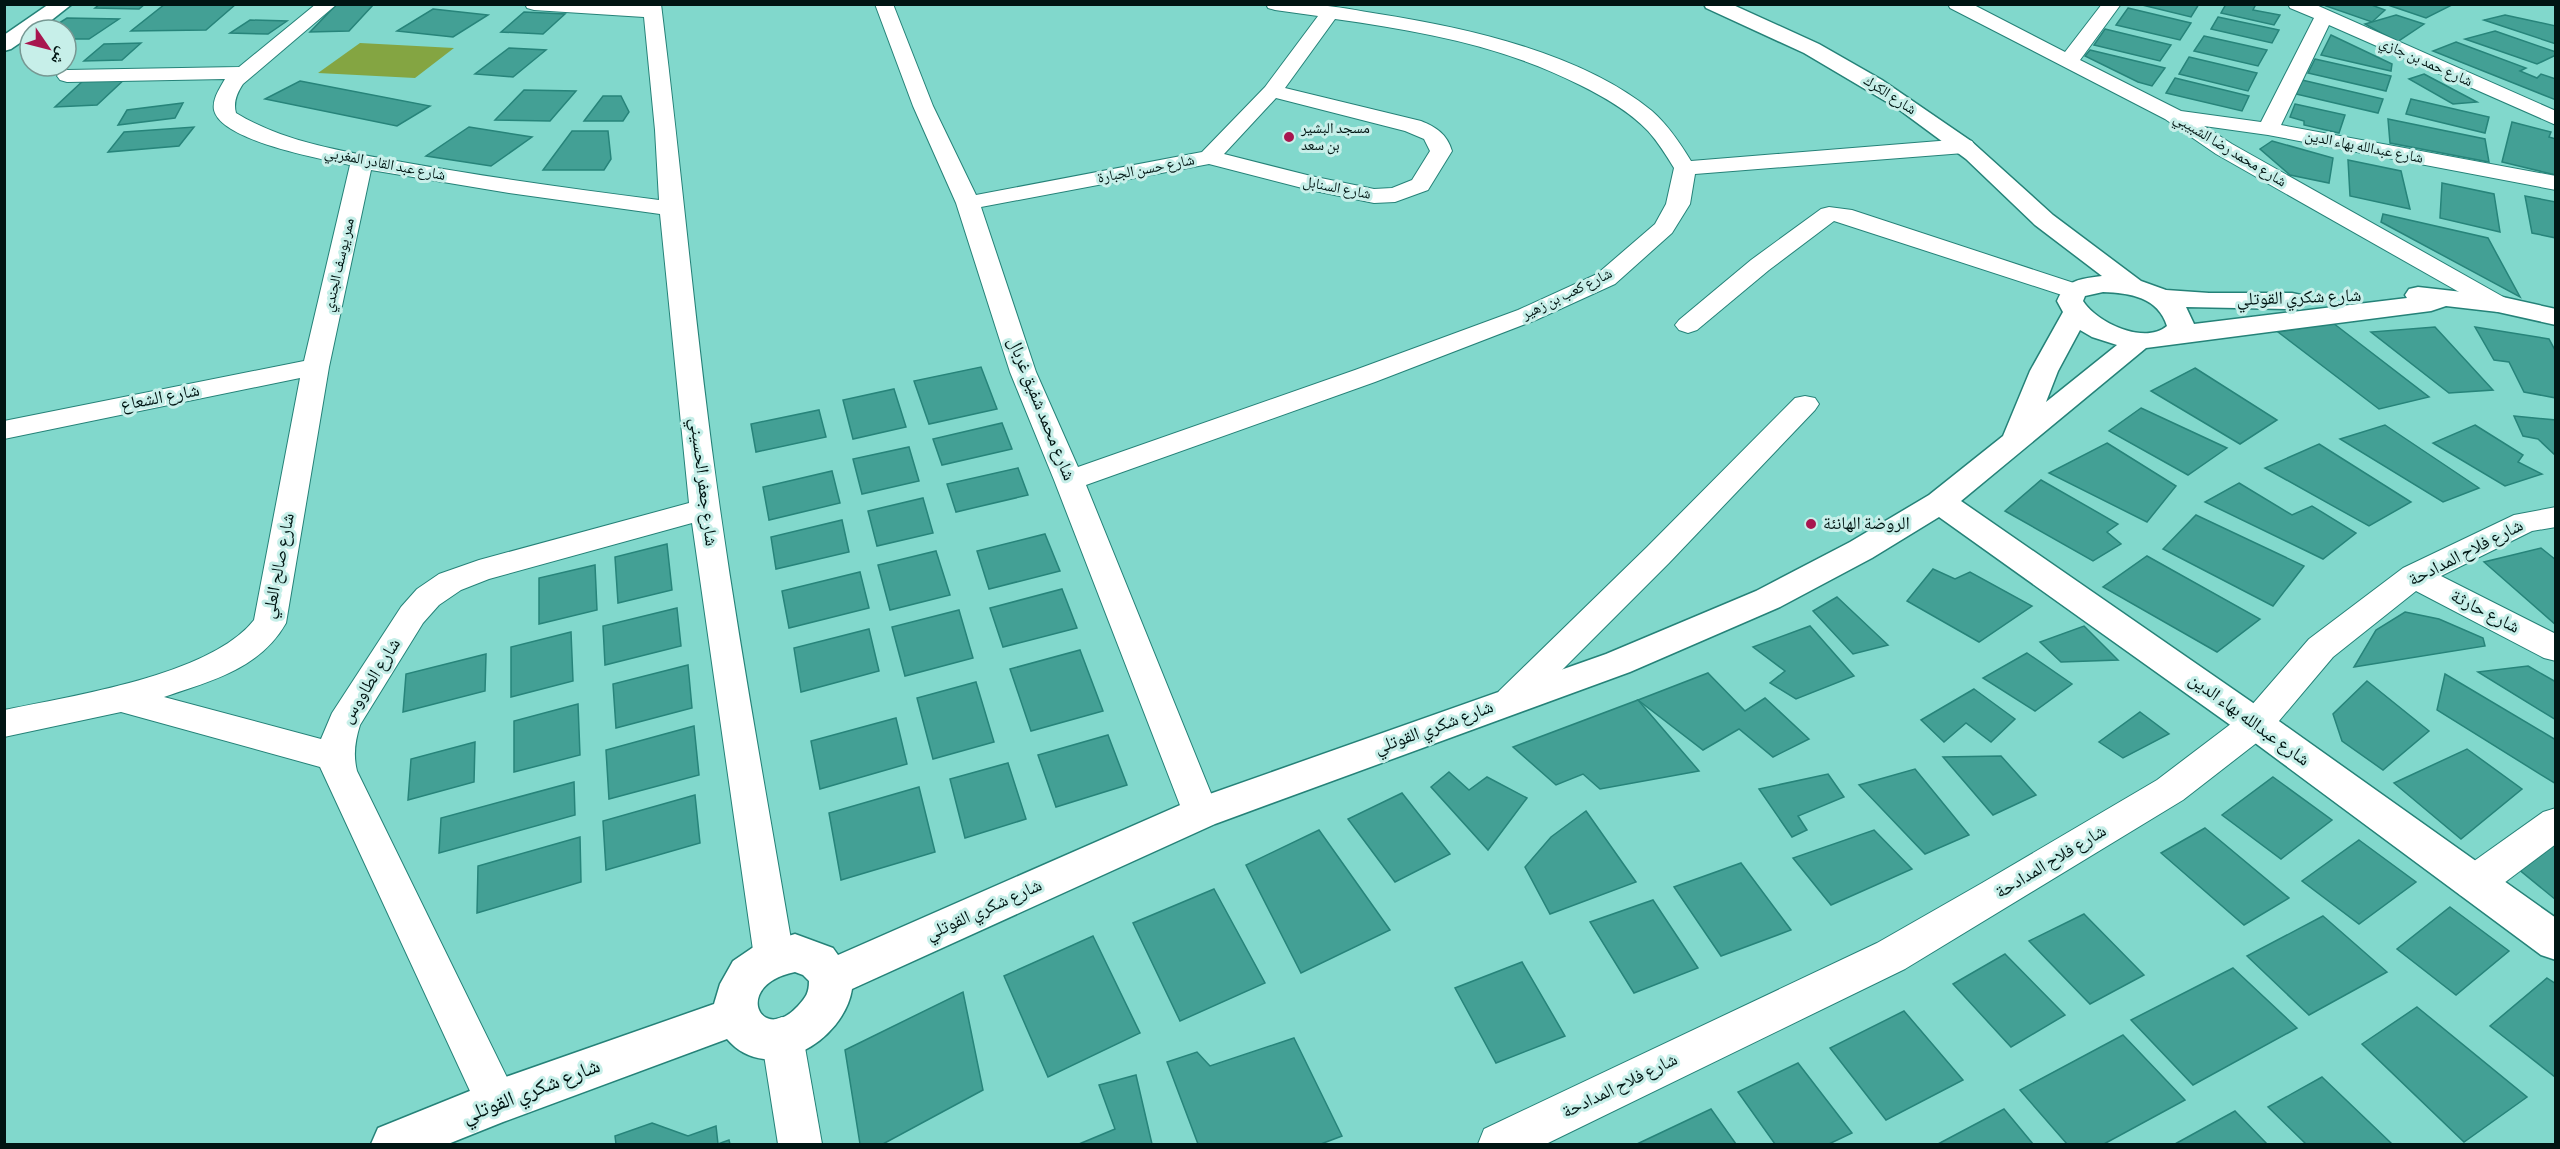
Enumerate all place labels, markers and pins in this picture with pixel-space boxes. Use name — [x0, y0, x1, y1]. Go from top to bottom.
place label: مسجد البشير بن سعد — [1300, 121, 1370, 155]
marker: مسجد البشير بن سعد — [1282, 130, 1296, 144]
place label: الروضة الهانئة — [1823, 515, 1910, 533]
marker: الروضة الهانئة — [1804, 517, 1818, 531]

